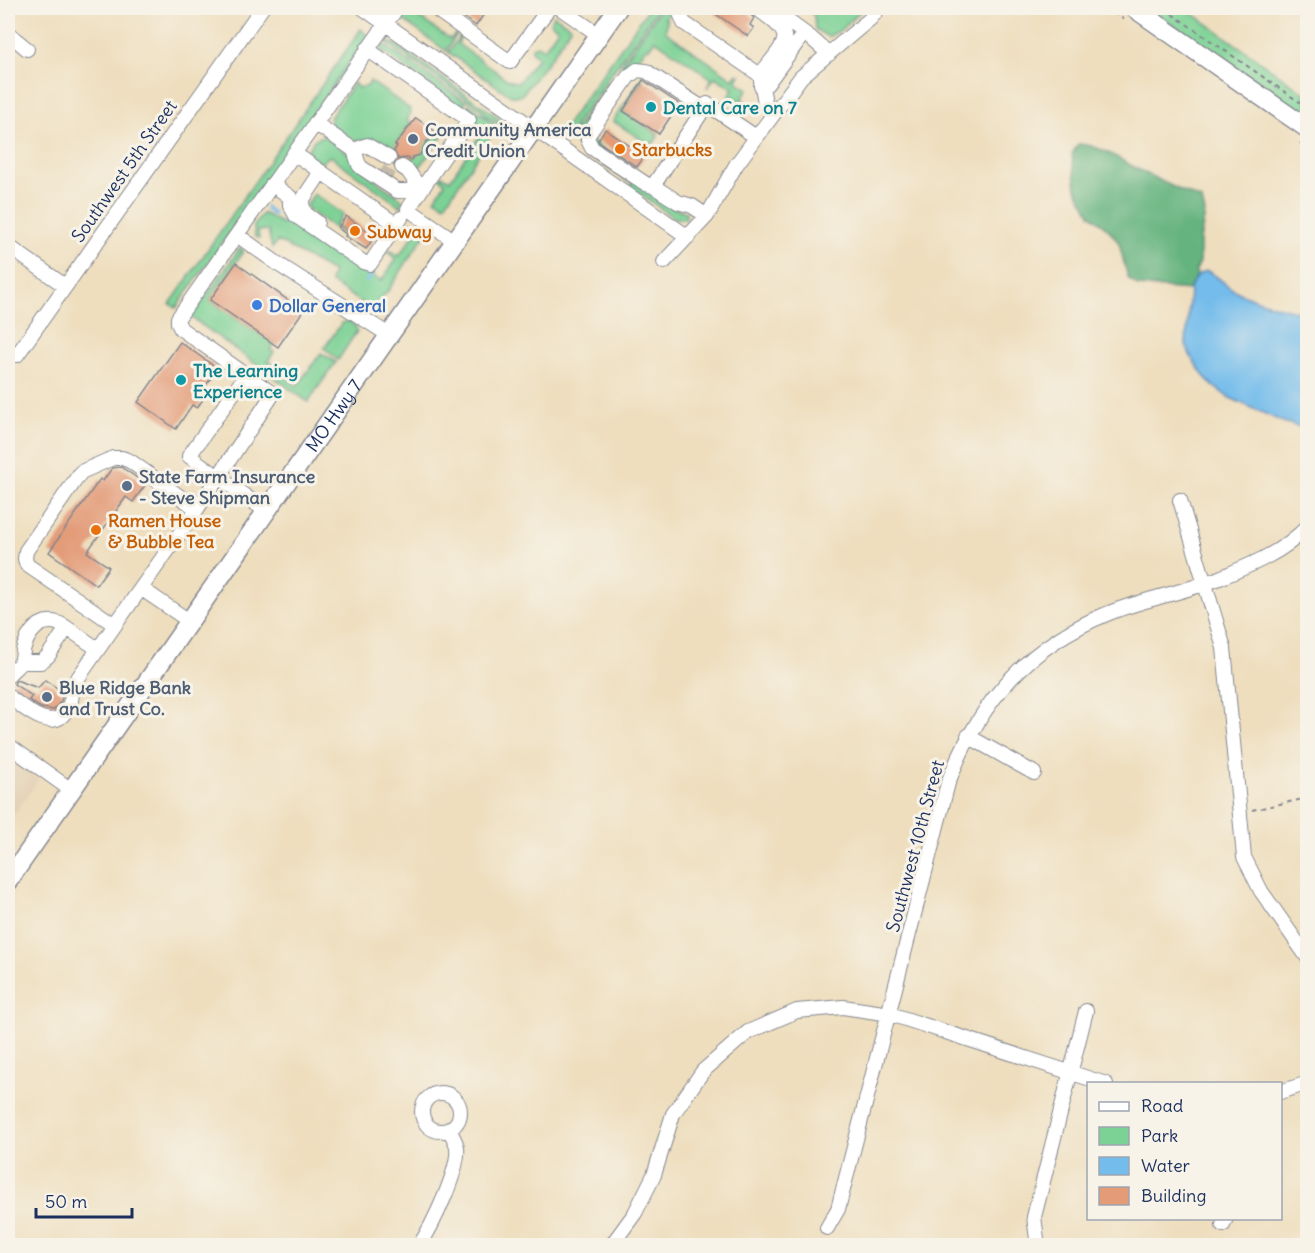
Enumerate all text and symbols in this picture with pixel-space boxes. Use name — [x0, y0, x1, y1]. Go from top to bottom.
street label: Southwest 5th Street — [66, 95, 182, 247]
place label: Dental Care on 7 — [663, 96, 797, 119]
marker: Dental Care on 7 — [644, 100, 658, 114]
place label: Community America Credit Union — [425, 118, 592, 162]
marker: Community America Credit Union — [406, 132, 420, 146]
place label: Starbucks — [632, 138, 712, 161]
marker: Starbucks — [613, 142, 627, 156]
place label: Subway — [367, 220, 432, 243]
marker: Subway — [348, 224, 362, 238]
place label: Dollar General — [269, 294, 386, 317]
marker: Dollar General — [250, 298, 264, 312]
place label: The Learning Experience — [193, 359, 298, 403]
marker: The Learning Experience — [174, 373, 188, 387]
street label: MO Hwy 7 — [300, 375, 367, 456]
place label: State Farm Insurance - Steve Shipman — [139, 465, 315, 509]
marker: State Farm Insurance - Steve Shipman — [120, 479, 134, 493]
place label: Ramen House & Bubble Tea — [108, 509, 222, 553]
marker: Ramen House & Bubble Tea — [89, 523, 103, 537]
place label: Blue Ridge Bank and Trust Co. — [59, 676, 191, 720]
marker: Blue Ridge Bank and Trust Co. — [40, 690, 54, 704]
street label: Southwest 10th Street — [881, 757, 949, 935]
legend — [1087, 1082, 1282, 1220]
text: Road — [1141, 1094, 1184, 1117]
text: Park — [1141, 1124, 1178, 1147]
text: Water — [1141, 1154, 1191, 1177]
scale bar — [36, 1181, 132, 1219]
text: Building — [1141, 1184, 1206, 1207]
text: 50 m — [45, 1190, 87, 1213]

